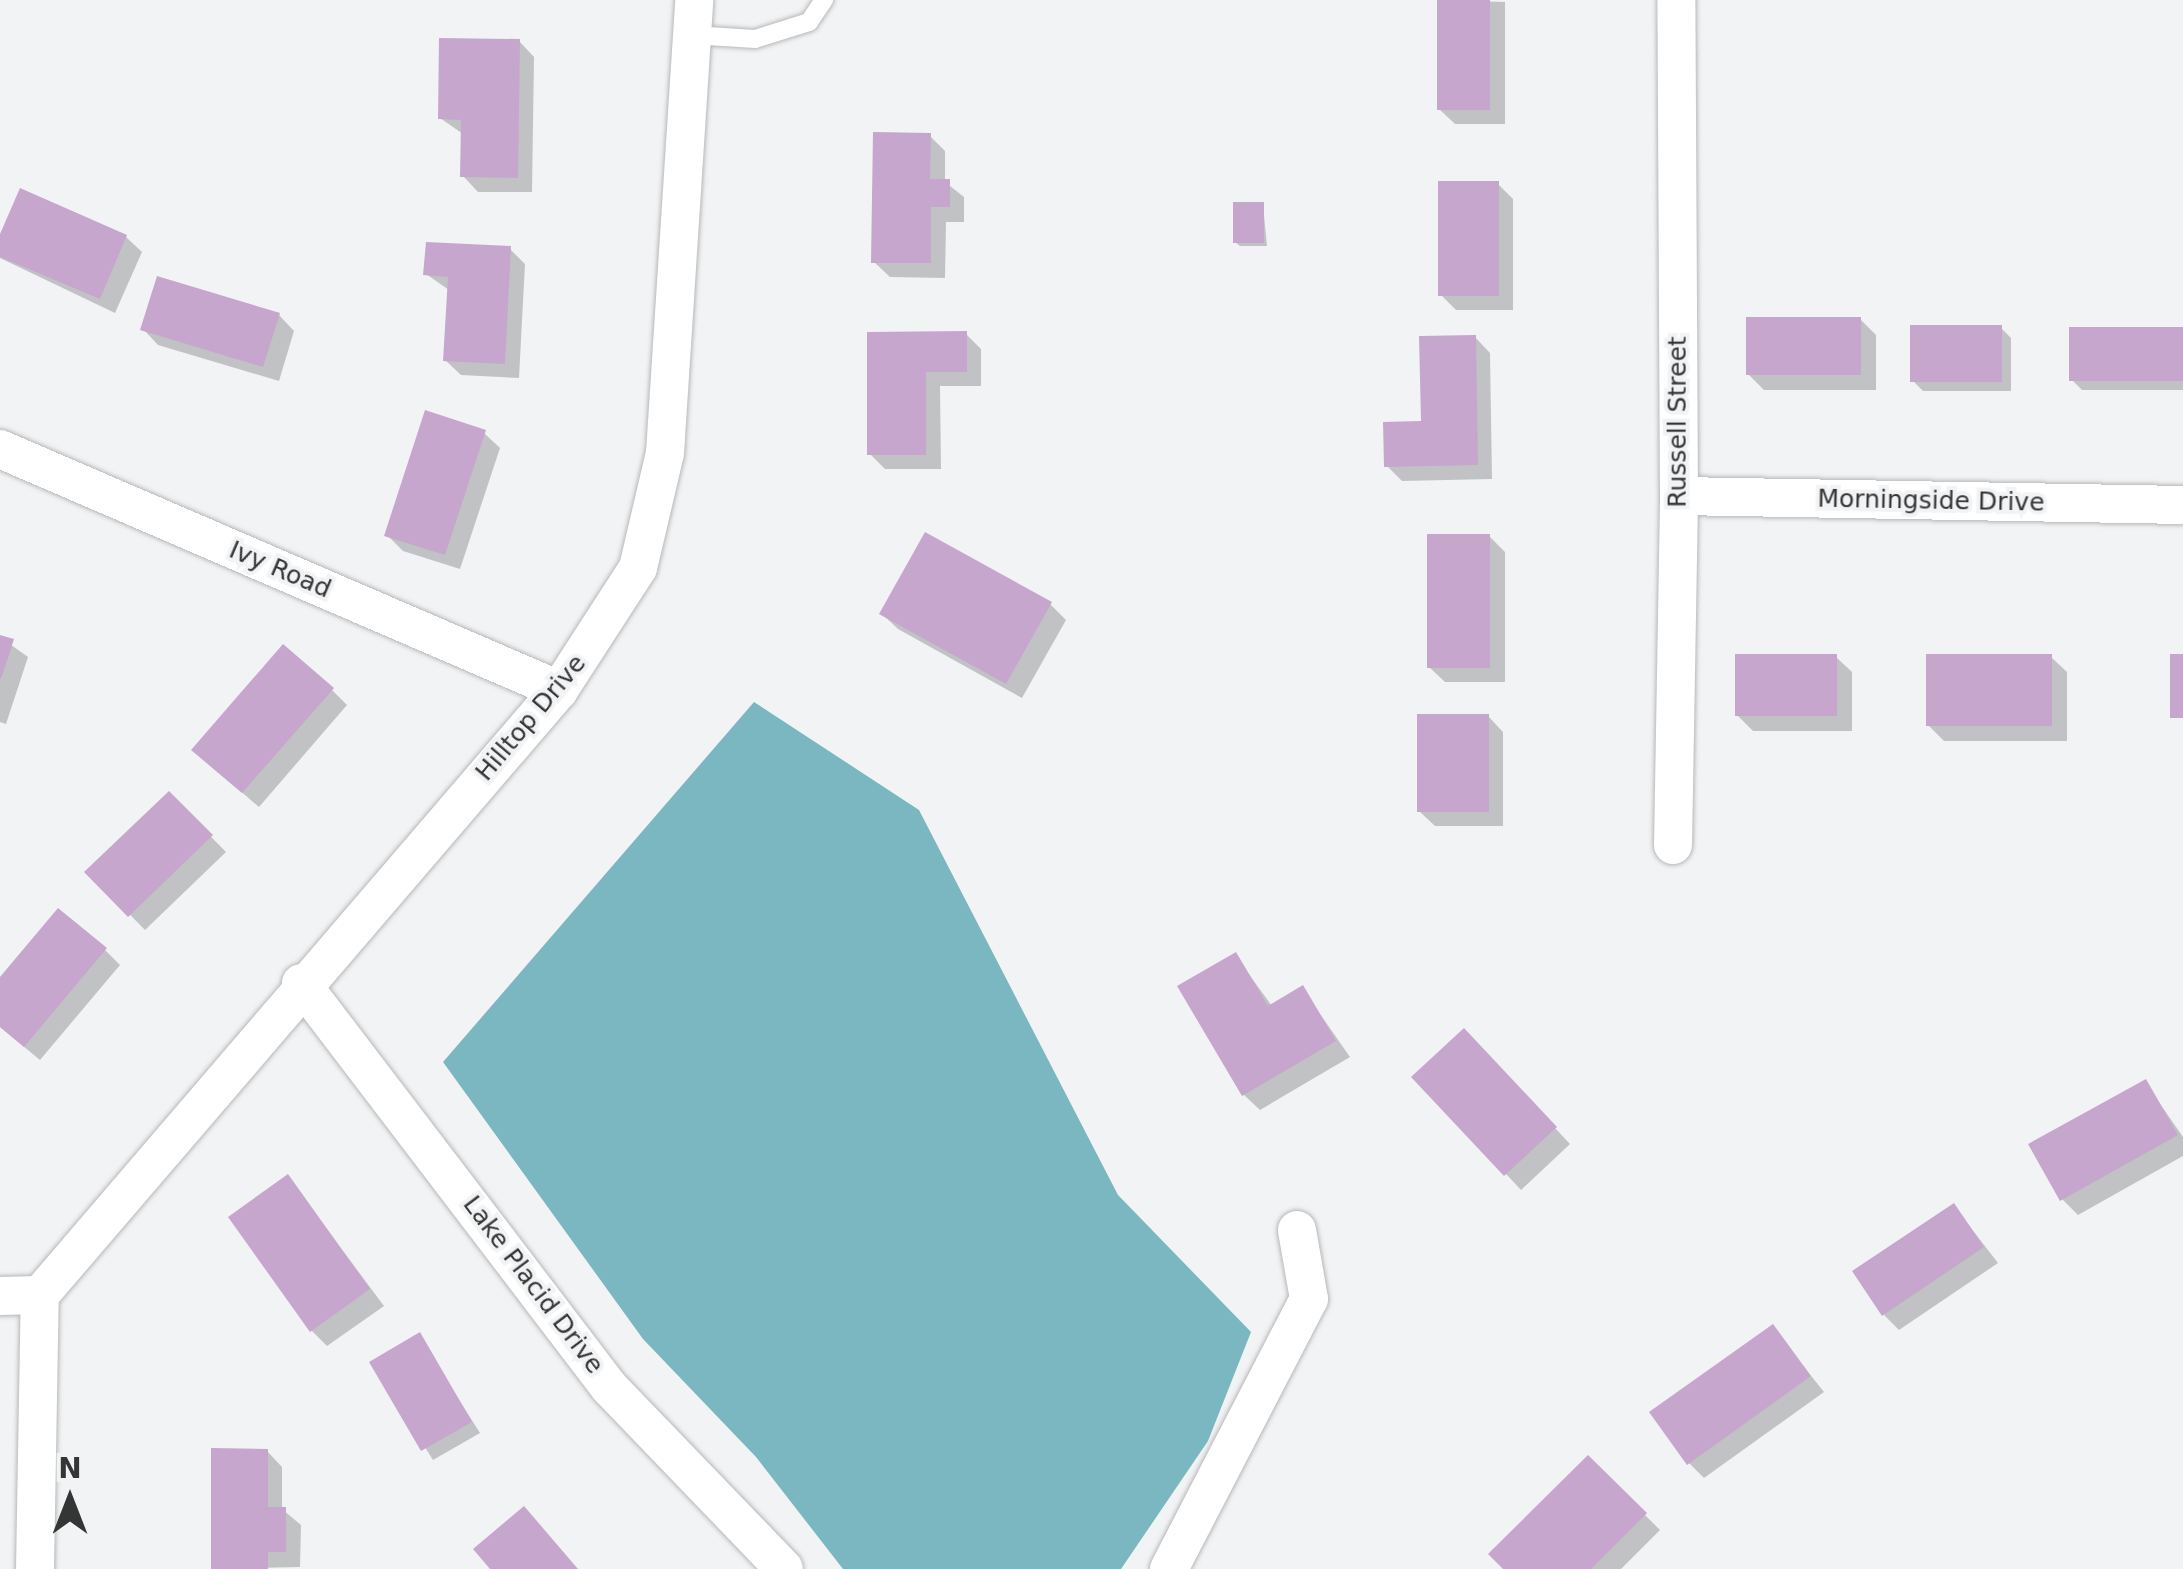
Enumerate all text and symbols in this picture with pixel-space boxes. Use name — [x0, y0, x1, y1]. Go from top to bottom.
street label: Russell Street — [1663, 336, 1693, 508]
street label: Morningside Drive — [1817, 484, 2045, 518]
street label: Ivy Road — [225, 535, 335, 605]
street label: Hilltop Drive — [470, 649, 592, 787]
street label: Lake Placid Drive — [456, 1190, 610, 1380]
north arrow — [20, 1449, 120, 1549]
text: N — [58, 1452, 82, 1485]

